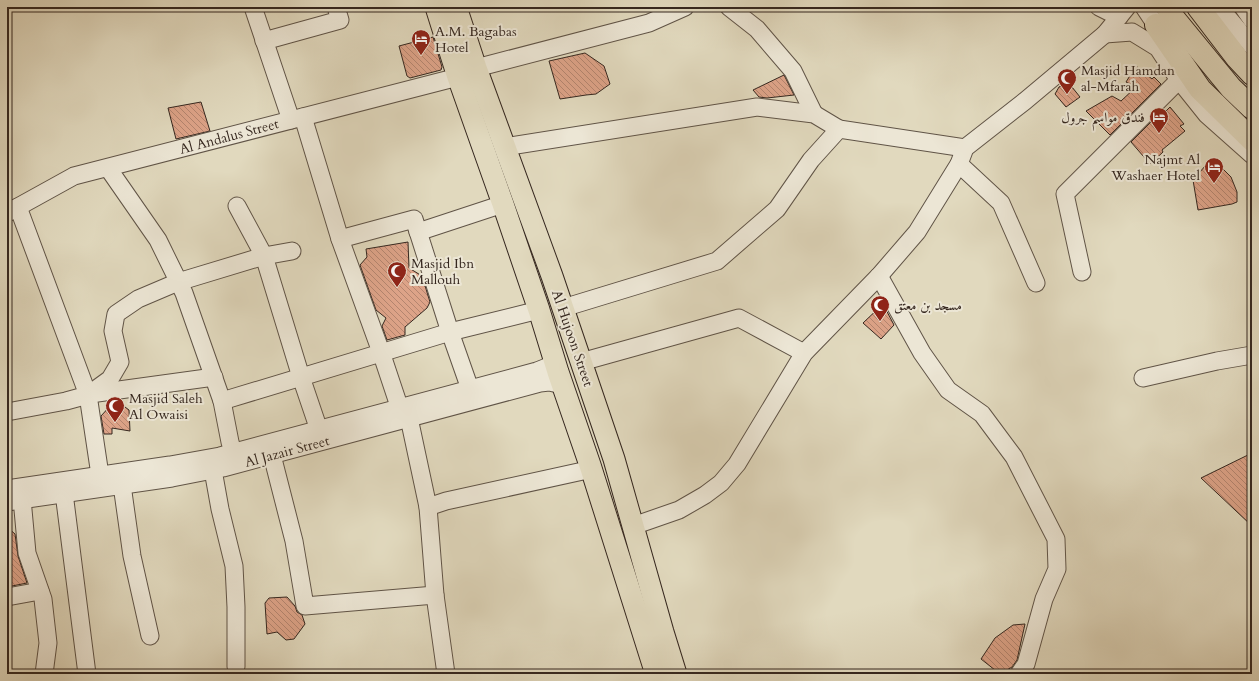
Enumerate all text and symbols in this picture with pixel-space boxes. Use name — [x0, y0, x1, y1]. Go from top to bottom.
place label: A.M. Bagabas Hotel — [435, 22, 517, 57]
hotel icon: A.M. Bagabas Hotel — [410, 28, 432, 56]
place label: Masjid Hamdan al-Mfarah — [1081, 61, 1175, 96]
mosque icon: Masjid Hamdan al-Mfarah — [1056, 67, 1078, 95]
hotel icon: فندق مواسم جرول — [1148, 106, 1170, 134]
place label: فندق مواسم جرول — [1061, 108, 1145, 131]
street label: Al Andalus Street — [177, 114, 281, 159]
place label: Najmt Al Washaer Hotel — [1110, 150, 1200, 185]
hotel icon: Najmt Al Washaer Hotel — [1203, 156, 1225, 184]
place label: Masjid Ibn Mallouh — [411, 254, 474, 289]
mosque icon: Masjid Ibn Mallouh — [386, 260, 408, 288]
street label: Al Hujoon Street — [547, 287, 598, 390]
mosque icon: مسجد بن معتق — [869, 294, 891, 322]
place label: مسجد بن معتق — [894, 296, 962, 315]
place label: Masjid Saleh Al Owaisi — [129, 389, 203, 424]
mosque icon: Masjid Saleh Al Owaisi — [104, 395, 126, 423]
street label: Al Jazair Street — [243, 431, 332, 472]

